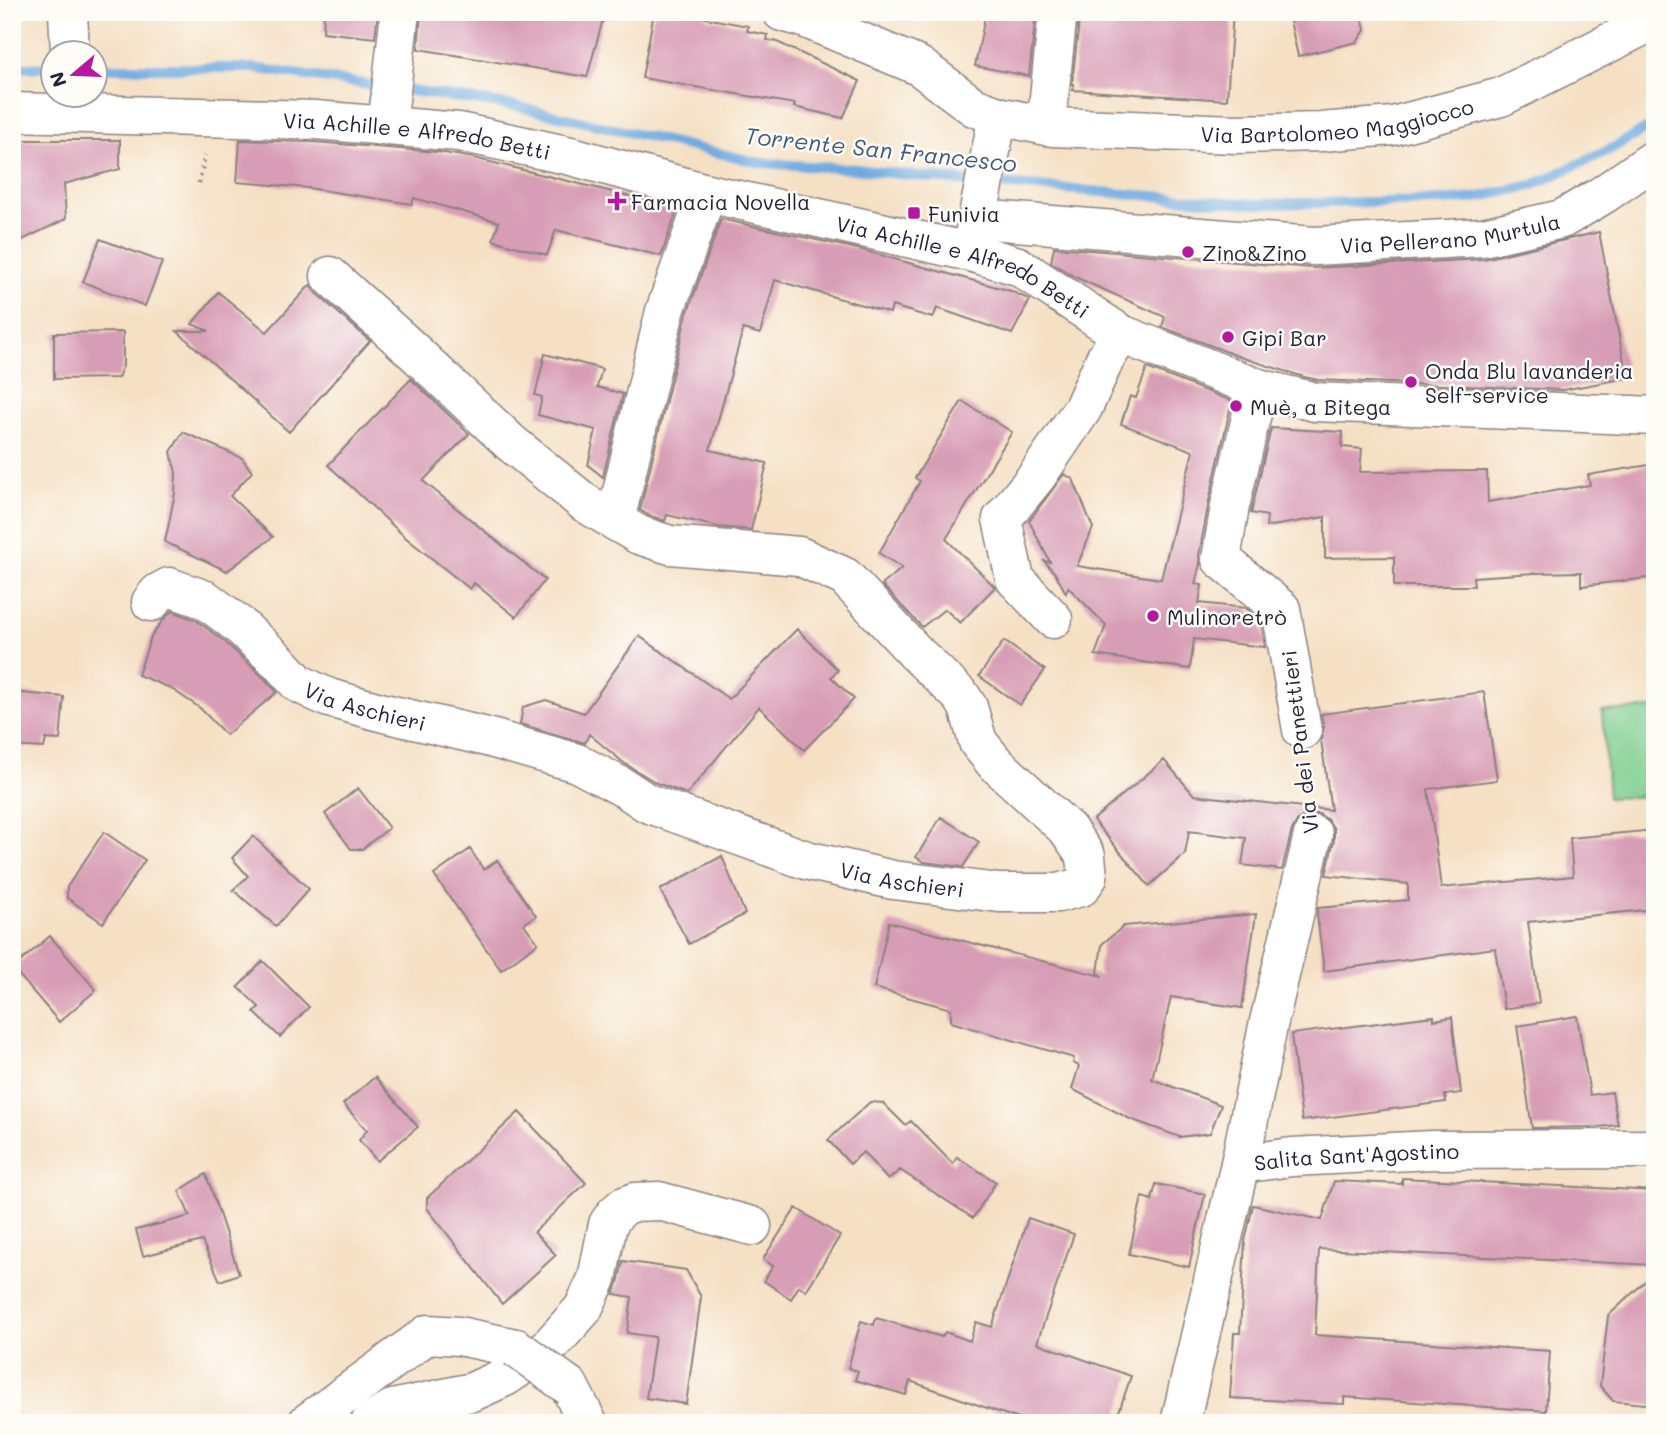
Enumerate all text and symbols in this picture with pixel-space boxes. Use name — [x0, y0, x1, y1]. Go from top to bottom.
north arrow — [38, 38, 108, 108]
text: N — [43, 69, 72, 91]
street label: Via Bartolomeo Maggiocco — [1200, 92, 1476, 148]
street label: Via Achille e Alfredo Betti — [283, 106, 553, 165]
water label: Torrente San Francesco — [744, 120, 1018, 178]
place label: Farmacia Novella — [631, 188, 810, 215]
marker: Farmacia Novella — [609, 193, 625, 209]
place label: Funivia — [928, 200, 1000, 227]
marker: Funivia — [906, 205, 922, 221]
street label: Via Pellerano Murtula — [1339, 206, 1563, 258]
street label: Via Achille e Alfredo Betti — [834, 209, 1095, 323]
place label: Zino&Zino — [1202, 239, 1306, 266]
marker: Zino&Zino — [1180, 244, 1196, 260]
place label: Gipi Bar — [1242, 324, 1327, 351]
marker: Gipi Bar — [1220, 329, 1236, 345]
place label: Onda Blu lavanderia Self-service — [1425, 357, 1633, 408]
marker: Onda Blu lavanderia Self-service — [1403, 374, 1419, 390]
place label: Muè, a Bitega — [1250, 393, 1391, 420]
marker: Muè, a Bitega — [1228, 398, 1244, 414]
place label: Mulinoretrò — [1167, 603, 1287, 630]
marker: Mulinoretrò — [1145, 608, 1161, 624]
street label: Via dei Panettieri — [1274, 649, 1324, 835]
street label: Via Aschieri — [300, 675, 429, 736]
street label: Via Aschieri — [838, 855, 966, 902]
street label: Salita Sant'Agostino — [1252, 1136, 1459, 1175]

